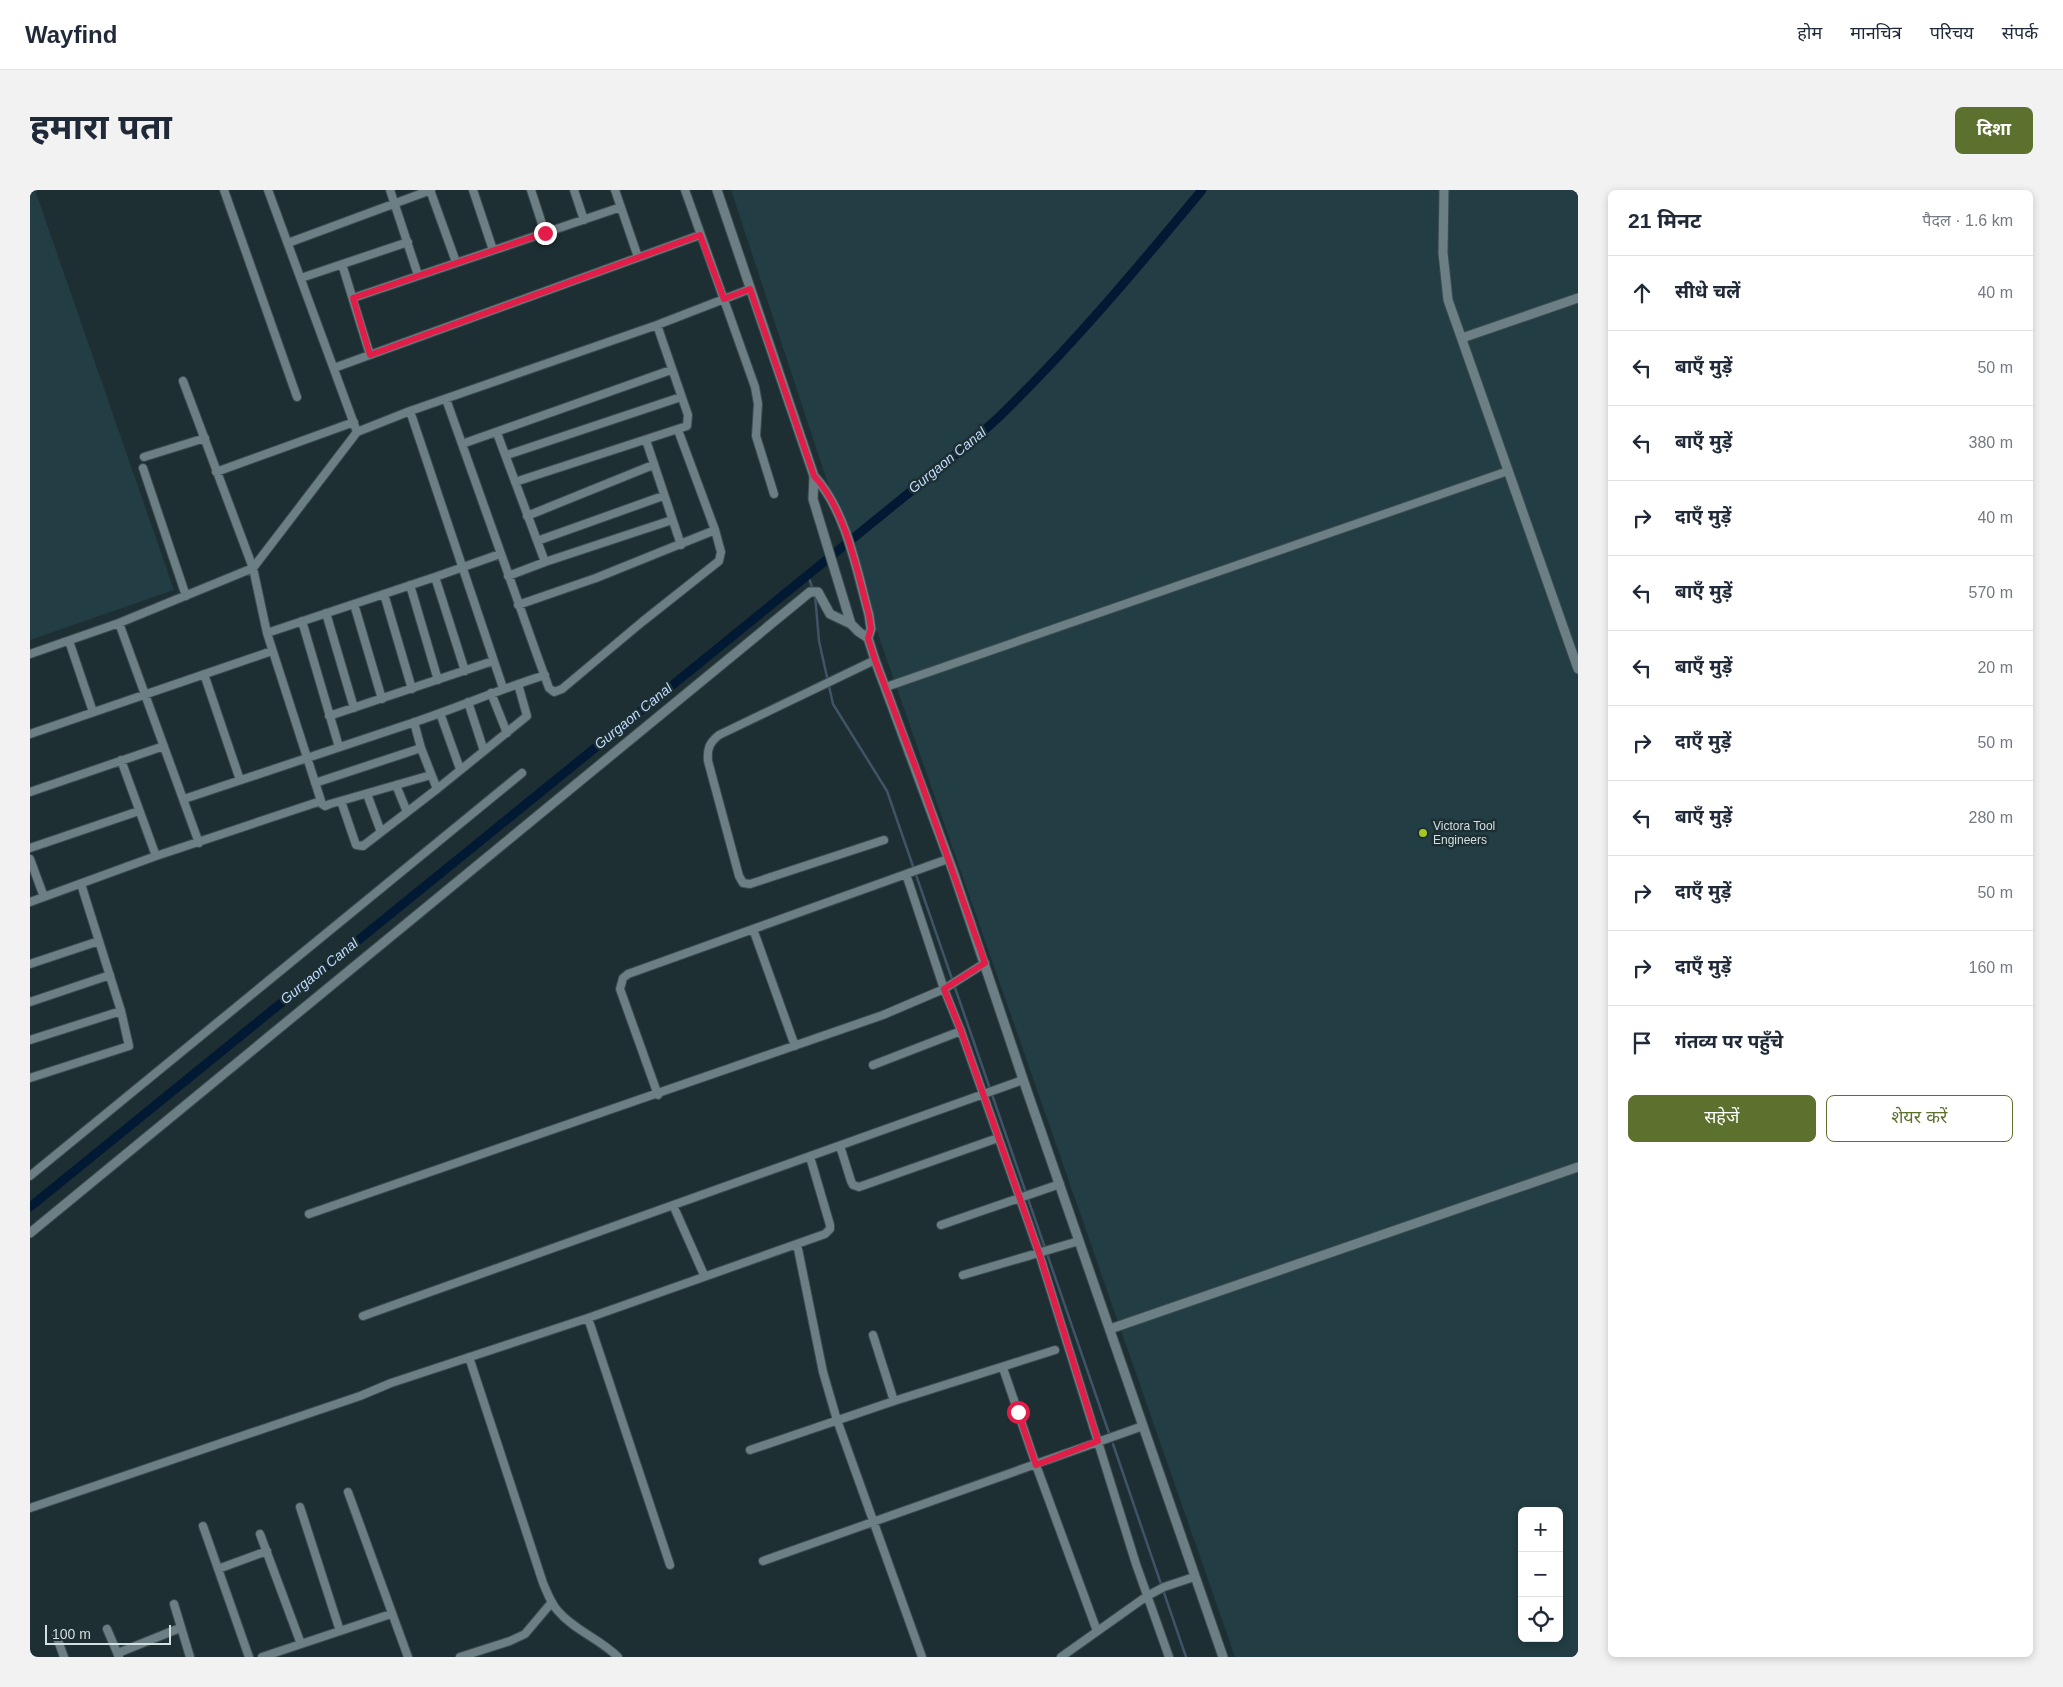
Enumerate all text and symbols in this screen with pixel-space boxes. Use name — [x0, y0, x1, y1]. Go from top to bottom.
text: Wayfind — [25, 21, 117, 48]
text: होम — [1797, 23, 1822, 43]
text: मानचित्र — [1850, 23, 1902, 43]
text: परिचय — [1930, 23, 1974, 43]
text: संपर्क — [2002, 23, 2038, 43]
text: हमारा पता — [30, 107, 172, 146]
button: दिशा — [1955, 107, 2033, 154]
text: 21 मिनट — [1628, 209, 1701, 232]
text: पैदल · 1.6 km — [1922, 212, 2013, 229]
route end — [534, 222, 557, 245]
icon: ahead — [1628, 279, 1656, 307]
text: सीधे चलें — [1675, 281, 1740, 302]
text: 40 m — [1977, 284, 2013, 301]
icon: left — [1628, 354, 1656, 382]
text: बाएँ मुड़ें — [1675, 356, 1732, 377]
text: 50 m — [1977, 359, 2013, 376]
water label: Gurgaon Canal — [905, 423, 990, 496]
icon: left — [1628, 429, 1656, 457]
text: बाएँ मुड़ें — [1675, 431, 1732, 452]
text: 380 m — [1969, 434, 2013, 451]
icon: right — [1628, 504, 1656, 532]
text: दाएँ मुड़ें — [1675, 506, 1731, 527]
text: 40 m — [1977, 509, 2013, 526]
icon: left — [1628, 579, 1656, 607]
text: बाएँ मुड़ें — [1675, 581, 1732, 602]
text: 570 m — [1969, 584, 2013, 601]
icon: left — [1628, 654, 1656, 682]
text: बाएँ मुड़ें — [1675, 656, 1732, 677]
text: 20 m — [1977, 659, 2013, 676]
water label: Gurgaon Canal — [591, 679, 676, 752]
icon: right — [1628, 729, 1656, 757]
text: दाएँ मुड़ें — [1675, 731, 1731, 752]
text: 50 m — [1977, 734, 2013, 751]
icon: left — [1628, 804, 1656, 832]
text: बाएँ मुड़ें — [1675, 806, 1732, 827]
text: 280 m — [1969, 809, 2013, 826]
place label: Victora Tool Engineers — [1433, 819, 1495, 847]
marker: Victora Tool Engineers — [1417, 827, 1429, 839]
icon: right — [1628, 879, 1656, 907]
text: दाएँ मुड़ें — [1675, 881, 1731, 902]
text: 50 m — [1977, 884, 2013, 901]
water label: Gurgaon Canal — [277, 934, 362, 1007]
icon: right — [1628, 954, 1656, 982]
text: दाएँ मुड़ें — [1675, 956, 1731, 977]
text: 160 m — [1969, 959, 2013, 976]
icon: arrive — [1628, 1029, 1656, 1057]
text: गंतव्य पर पहुँचे — [1675, 1031, 1783, 1052]
button: सहेजें — [1628, 1095, 1816, 1142]
button: शेयर करें — [1826, 1095, 2013, 1142]
route start — [1007, 1401, 1030, 1424]
map controls — [1518, 1507, 1563, 1642]
button: + — [1518, 1507, 1563, 1552]
button: − — [1518, 1552, 1563, 1597]
button: locate — [1518, 1597, 1563, 1642]
scale bar — [45, 1622, 171, 1645]
text: 100 m — [52, 1626, 91, 1642]

